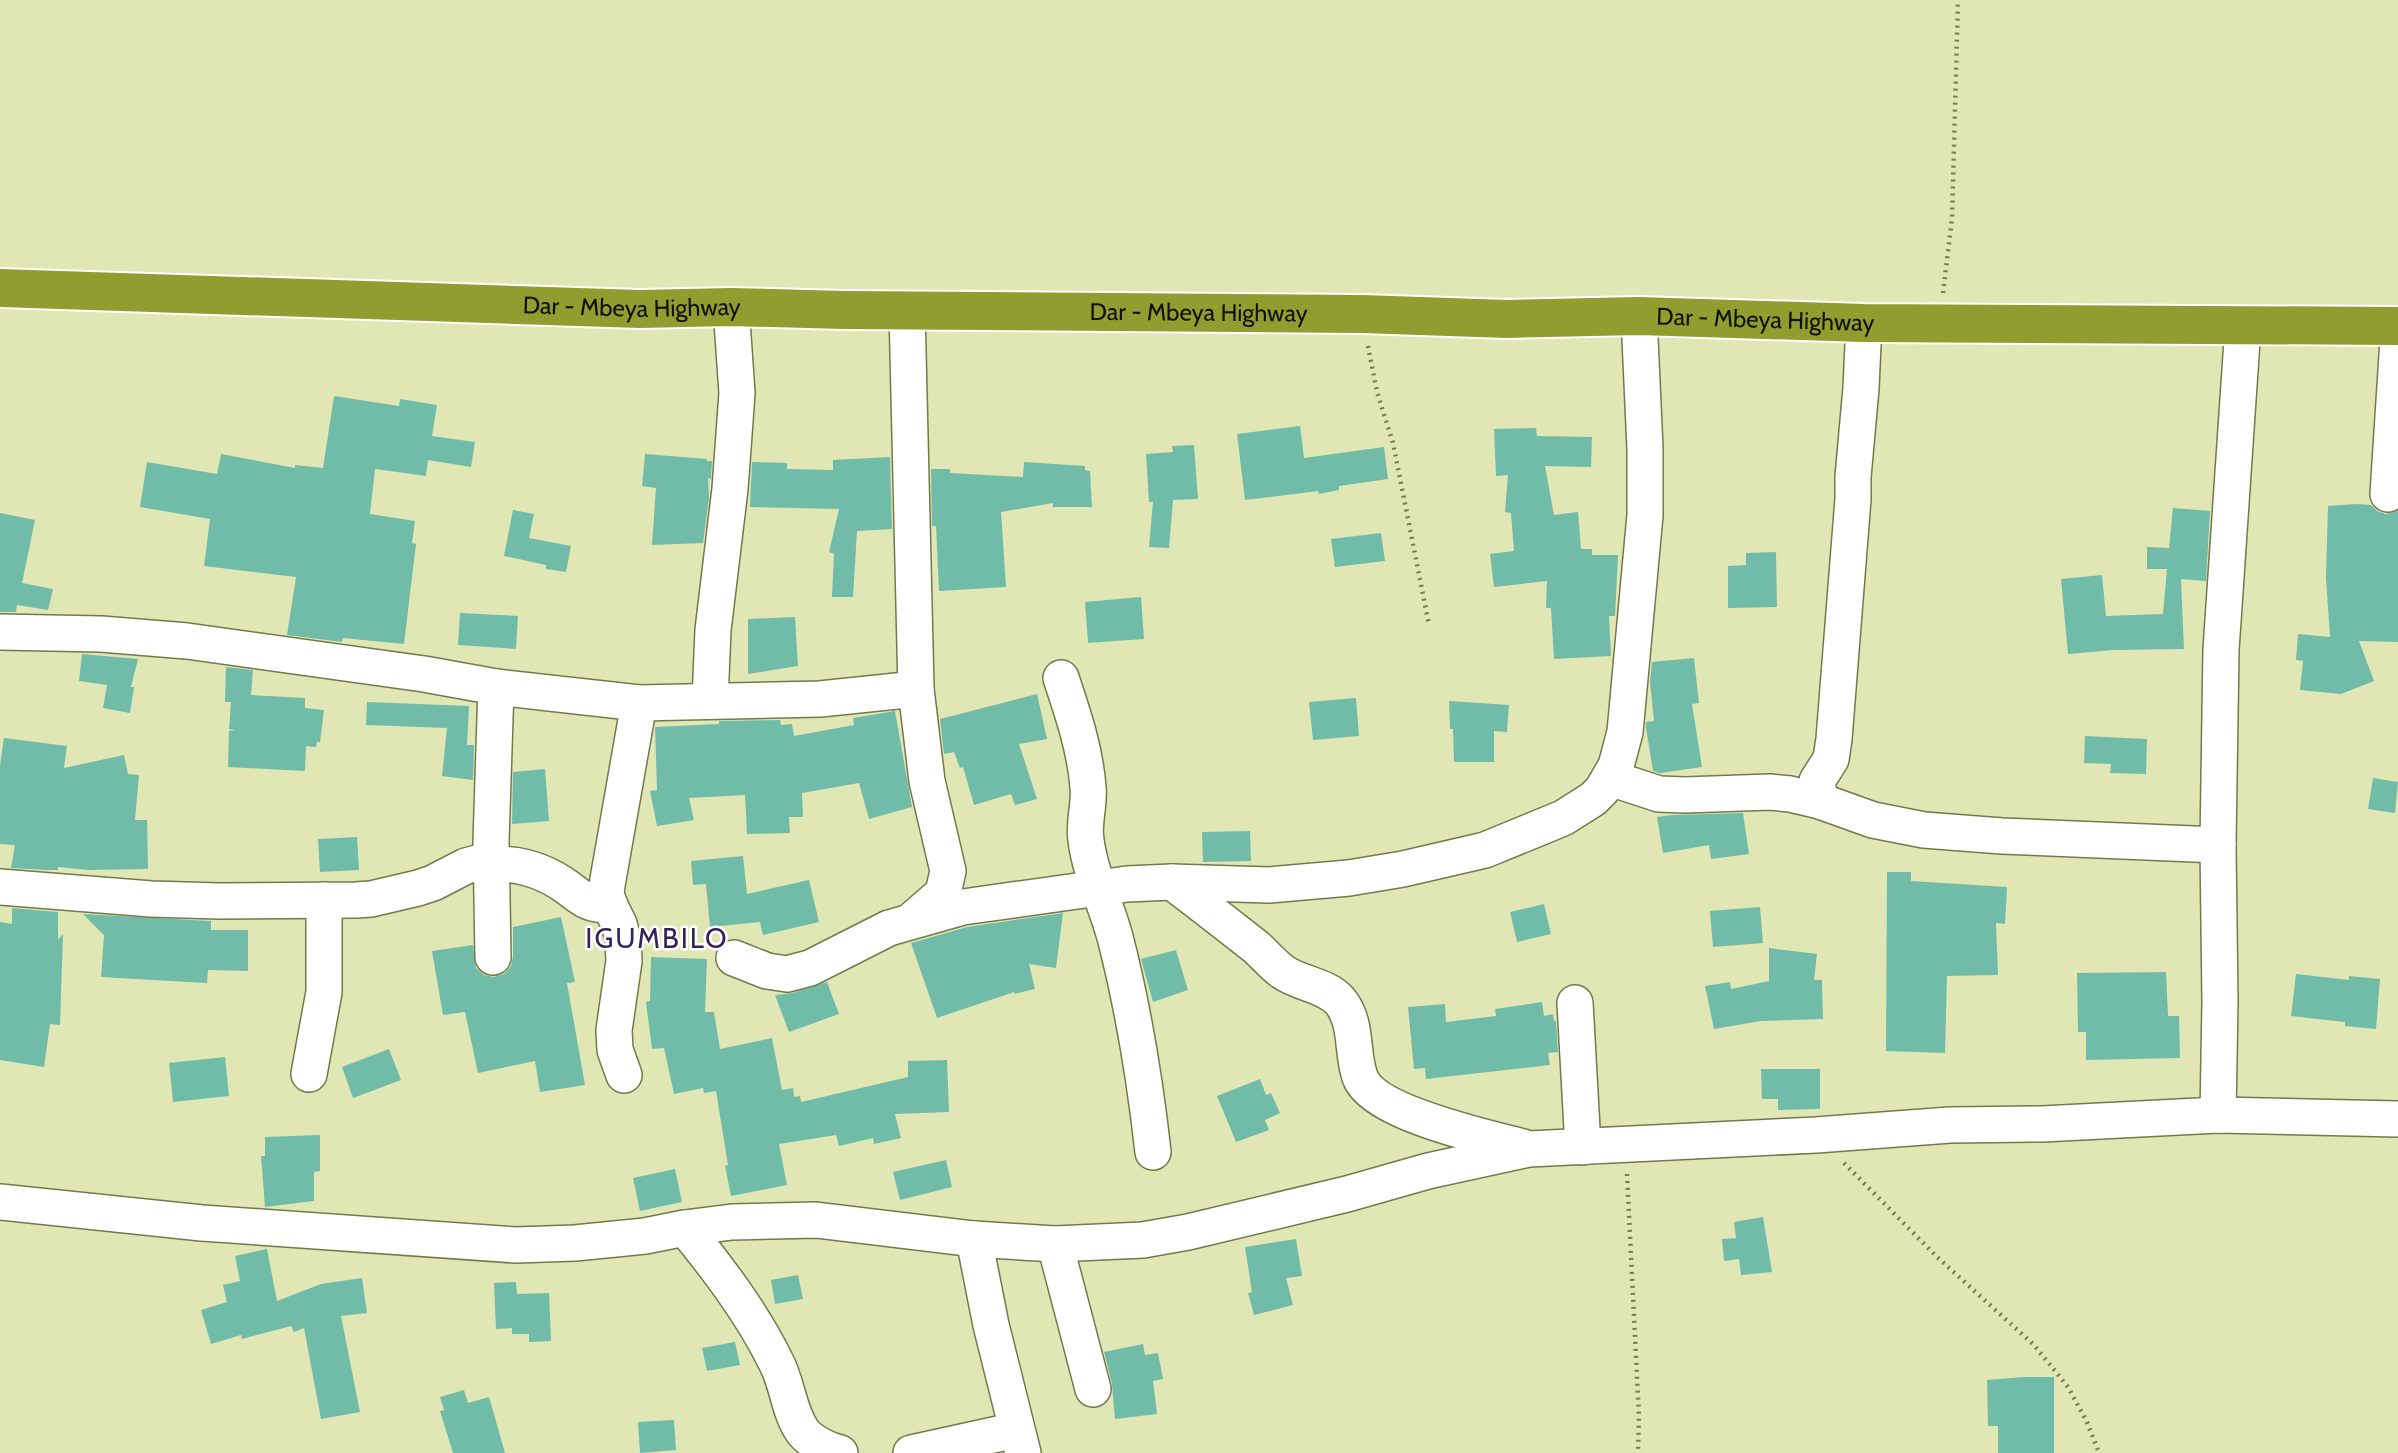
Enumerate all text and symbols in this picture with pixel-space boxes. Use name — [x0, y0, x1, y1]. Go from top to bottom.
street label: Dar - Mbeya Highway — [522, 290, 741, 323]
street label: Dar - Mbeya Highway — [1089, 297, 1308, 328]
street label: Dar - Mbeya Highway — [1656, 302, 1875, 337]
district label: IGUMBILO — [585, 921, 729, 955]

